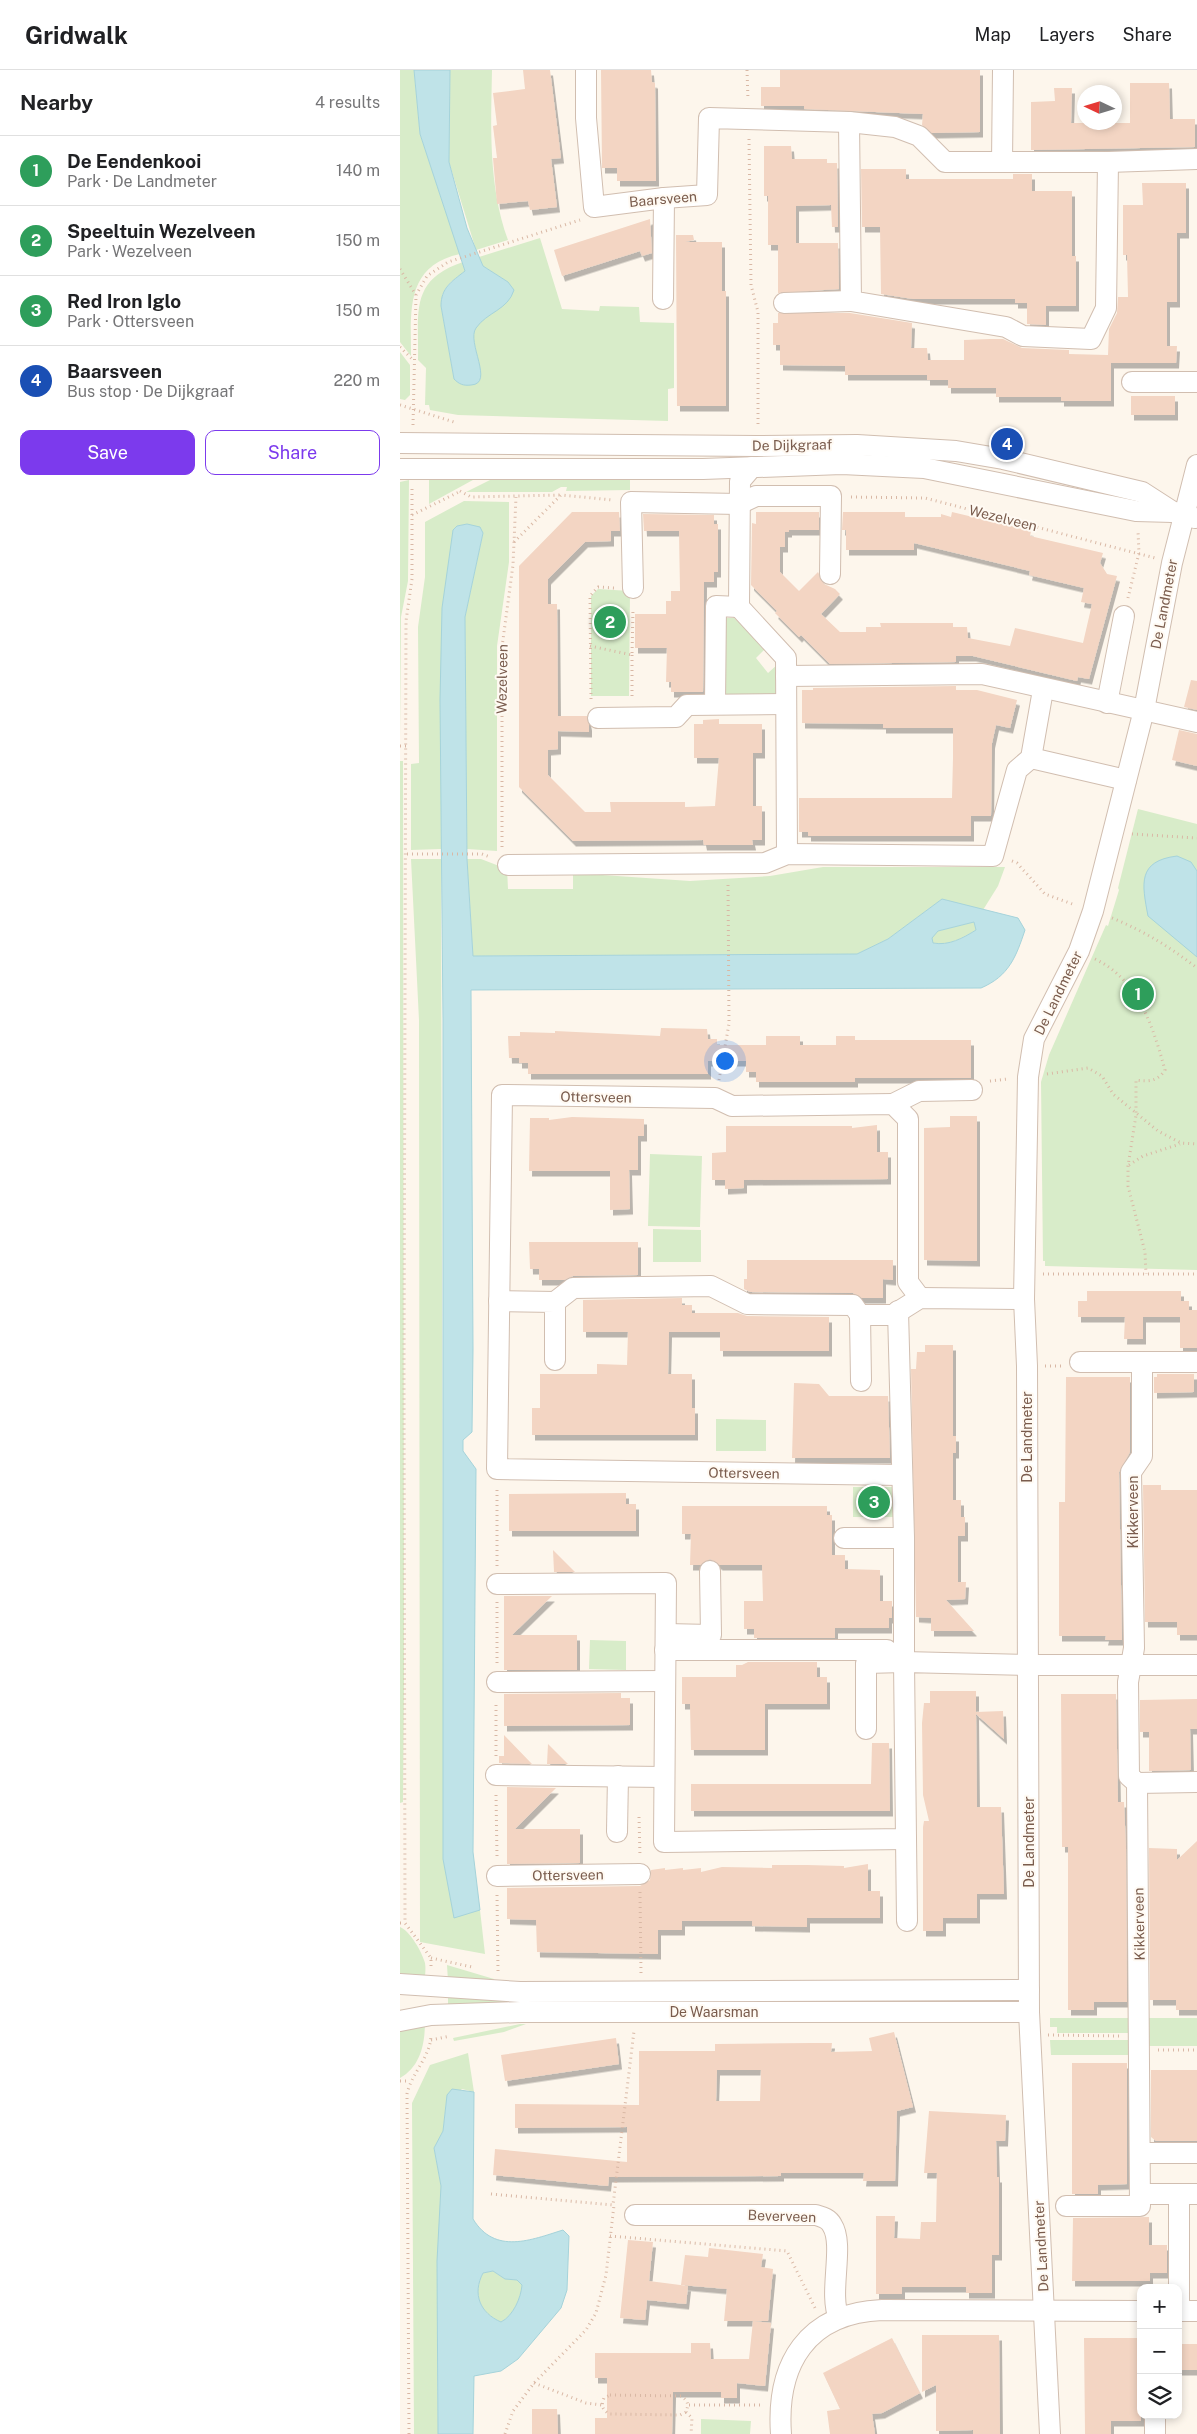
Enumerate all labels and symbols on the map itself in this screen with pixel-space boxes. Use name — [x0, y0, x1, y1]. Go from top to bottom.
north arrow — [1077, 85, 1122, 130]
street label: Baarsveen — [628, 188, 698, 210]
pin: 4 — [991, 425, 1023, 463]
street label: De Dijkgraaf — [752, 436, 833, 454]
street label: Wezelveen — [967, 502, 1039, 534]
street label: De Landmeter — [1147, 558, 1181, 650]
pin: 2 — [594, 603, 626, 641]
street label: Wezelveen — [493, 644, 511, 714]
street label: De Landmeter — [1031, 948, 1085, 1038]
pin: 1 — [1122, 975, 1154, 1013]
your location — [712, 1048, 738, 1074]
street label: Ottersveen — [560, 1088, 632, 1106]
street label: De Landmeter — [1019, 1391, 1035, 1483]
street label: Ottersveen — [708, 1464, 780, 1482]
street label: Kikkerveen — [1125, 1476, 1141, 1548]
pin: 3 — [858, 1483, 890, 1521]
street label: De Landmeter — [1021, 1796, 1037, 1888]
street label: Ottersveen — [532, 1866, 604, 1884]
street label: Kikkerveen — [1130, 1887, 1148, 1961]
street label: De Waarsman — [669, 2004, 759, 2020]
street label: De Landmeter — [1031, 2200, 1051, 2292]
street label: Beverveen — [747, 2207, 817, 2225]

